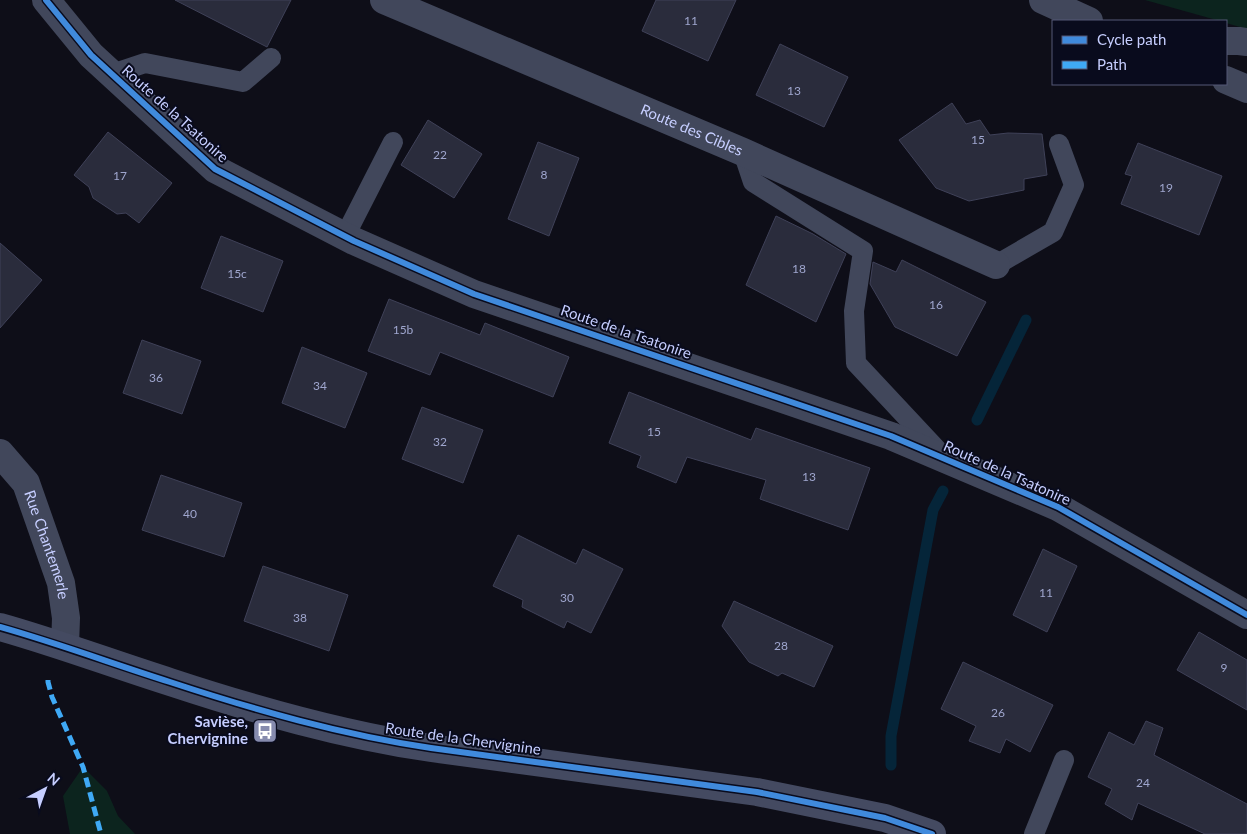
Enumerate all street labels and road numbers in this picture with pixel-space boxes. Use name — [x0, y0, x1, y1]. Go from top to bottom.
street label: Route de la Tsatonire — [119, 61, 233, 166]
street label: Route des Cibles — [638, 100, 746, 159]
street label: Route de la Tsatonire — [558, 300, 694, 362]
street label: Route de la Tsatonire — [941, 436, 1074, 508]
street label: Rue Chantemerle — [21, 488, 73, 600]
street label: Route de la Chervignine — [384, 718, 542, 758]

